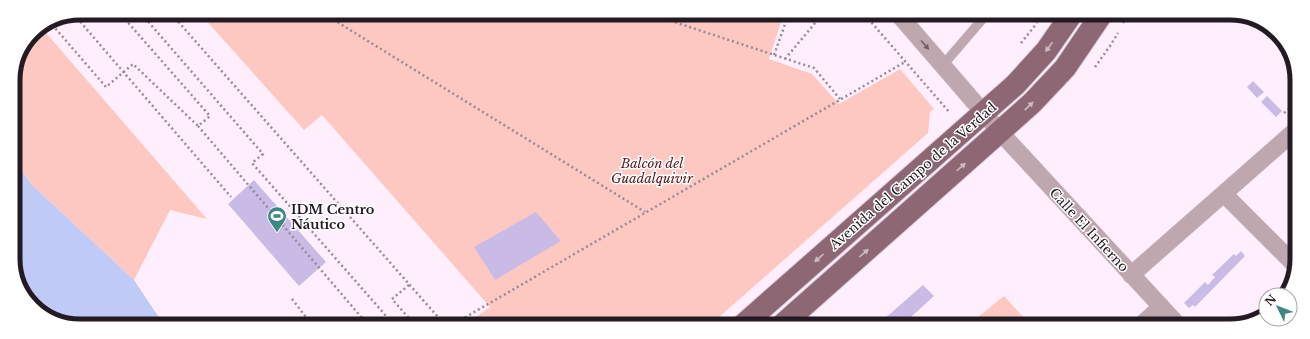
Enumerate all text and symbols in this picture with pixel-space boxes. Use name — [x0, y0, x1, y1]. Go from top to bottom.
one-way arrow — [920, 40, 929, 50]
one-way arrow — [1045, 42, 1053, 52]
street label: Avenida del Campo de la Verdad — [825, 99, 1000, 254]
one-way arrow — [1024, 101, 1034, 111]
park label: Balcón del Guadalquivir — [611, 155, 694, 187]
one-way arrow — [956, 163, 967, 172]
street label: Calle El Infierno — [1046, 184, 1132, 276]
place label: IDM Centro Náutico — [291, 201, 375, 233]
sports icon: IDM Centro Náutico — [266, 205, 288, 233]
one-way arrow — [859, 249, 869, 258]
one-way arrow — [815, 253, 824, 262]
north arrow — [1258, 287, 1298, 327]
text: N — [1262, 291, 1280, 309]

